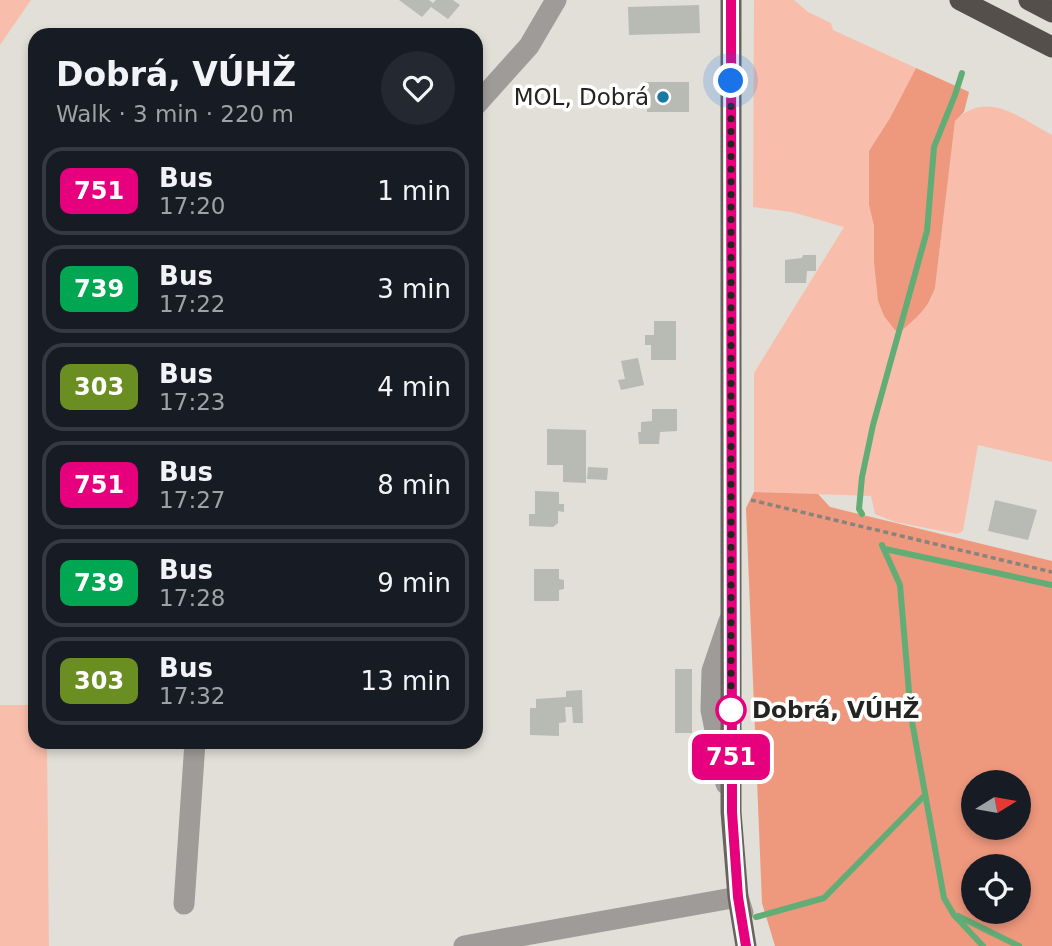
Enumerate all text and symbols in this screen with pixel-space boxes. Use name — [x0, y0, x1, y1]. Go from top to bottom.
button: heart — [381, 51, 455, 125]
text: Dobrá, VÚHŽ — [56, 55, 296, 94]
your location — [713, 63, 748, 98]
place label: MOL, Dobrá — [514, 84, 649, 110]
marker: MOL, Dobrá — [655, 89, 671, 105]
text: Walk · 3 min · 220 m — [56, 101, 294, 127]
text: Bus — [159, 163, 213, 193]
text: 1 min — [377, 176, 451, 206]
text: 751 — [74, 177, 124, 205]
text: 17:20 — [159, 193, 225, 219]
text: Bus — [159, 261, 213, 291]
text: 3 min — [377, 274, 451, 304]
text: 739 — [74, 275, 124, 303]
text: 17:22 — [159, 291, 225, 317]
text: Bus — [159, 359, 213, 389]
text: 4 min — [377, 372, 451, 402]
text: 303 — [74, 373, 124, 401]
text: 17:23 — [159, 389, 225, 415]
text: Bus — [159, 457, 213, 487]
text: 8 min — [377, 470, 451, 500]
text: 751 — [74, 471, 124, 499]
text: 17:27 — [159, 487, 225, 513]
text: Bus — [159, 555, 213, 585]
text: 9 min — [377, 568, 451, 598]
text: 739 — [74, 569, 124, 597]
text: 17:28 — [159, 585, 225, 611]
text: Bus — [159, 653, 213, 683]
text: 13 min — [361, 666, 451, 696]
text: 303 — [74, 667, 124, 695]
text: 17:32 — [159, 683, 225, 709]
marker: Dobrá, VÚHŽ — [716, 695, 746, 725]
place label: Dobrá, VÚHŽ — [752, 696, 919, 723]
line badge: 751 — [691, 734, 771, 780]
text: 751 — [706, 743, 756, 771]
north arrow — [961, 770, 1031, 840]
map controls — [961, 770, 1031, 924]
button: locate — [961, 854, 1031, 924]

